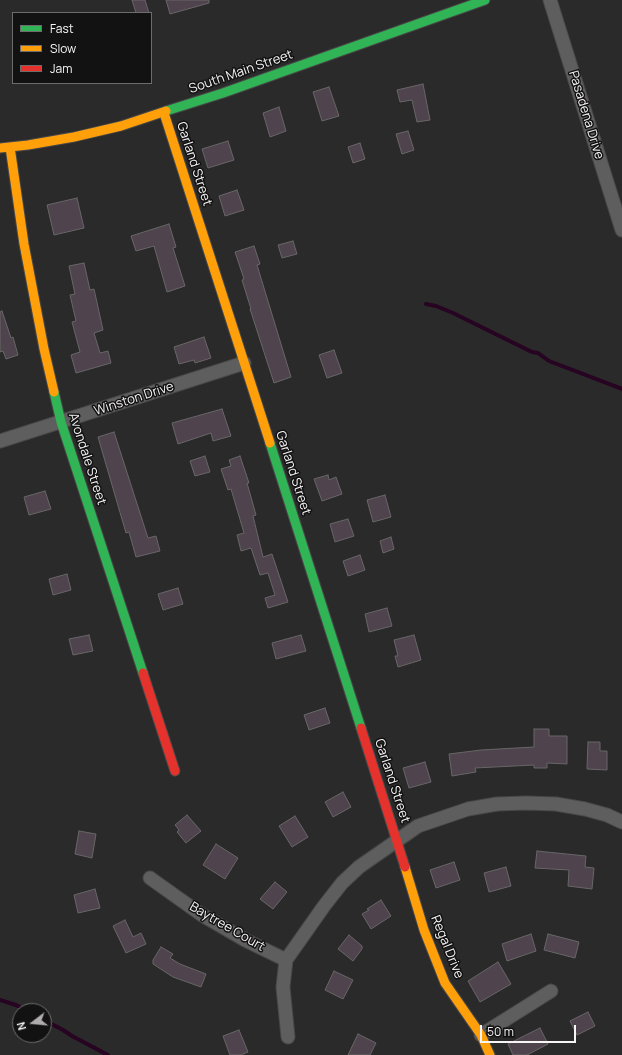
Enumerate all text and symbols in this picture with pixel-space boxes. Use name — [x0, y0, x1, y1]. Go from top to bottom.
legend — [12, 12, 152, 84]
text: Fast — [50, 20, 74, 37]
text: Slow — [50, 40, 76, 57]
street label: South Main Street — [187, 47, 295, 97]
text: Jam — [50, 60, 72, 77]
street label: Pasadena Drive — [565, 69, 607, 161]
street label: Garland Street — [173, 120, 215, 208]
street label: Winston Drive — [92, 379, 176, 419]
street label: Avondale Street — [65, 411, 109, 507]
street label: Garland Street — [272, 429, 314, 517]
street label: Garland Street — [371, 737, 413, 825]
street label: Baytree Court — [187, 899, 267, 955]
street label: Regal Drive — [427, 913, 467, 981]
north arrow — [12, 1003, 52, 1043]
scale bar — [482, 1017, 578, 1043]
text: N — [13, 1020, 29, 1032]
text: 50 m — [487, 1023, 514, 1040]

